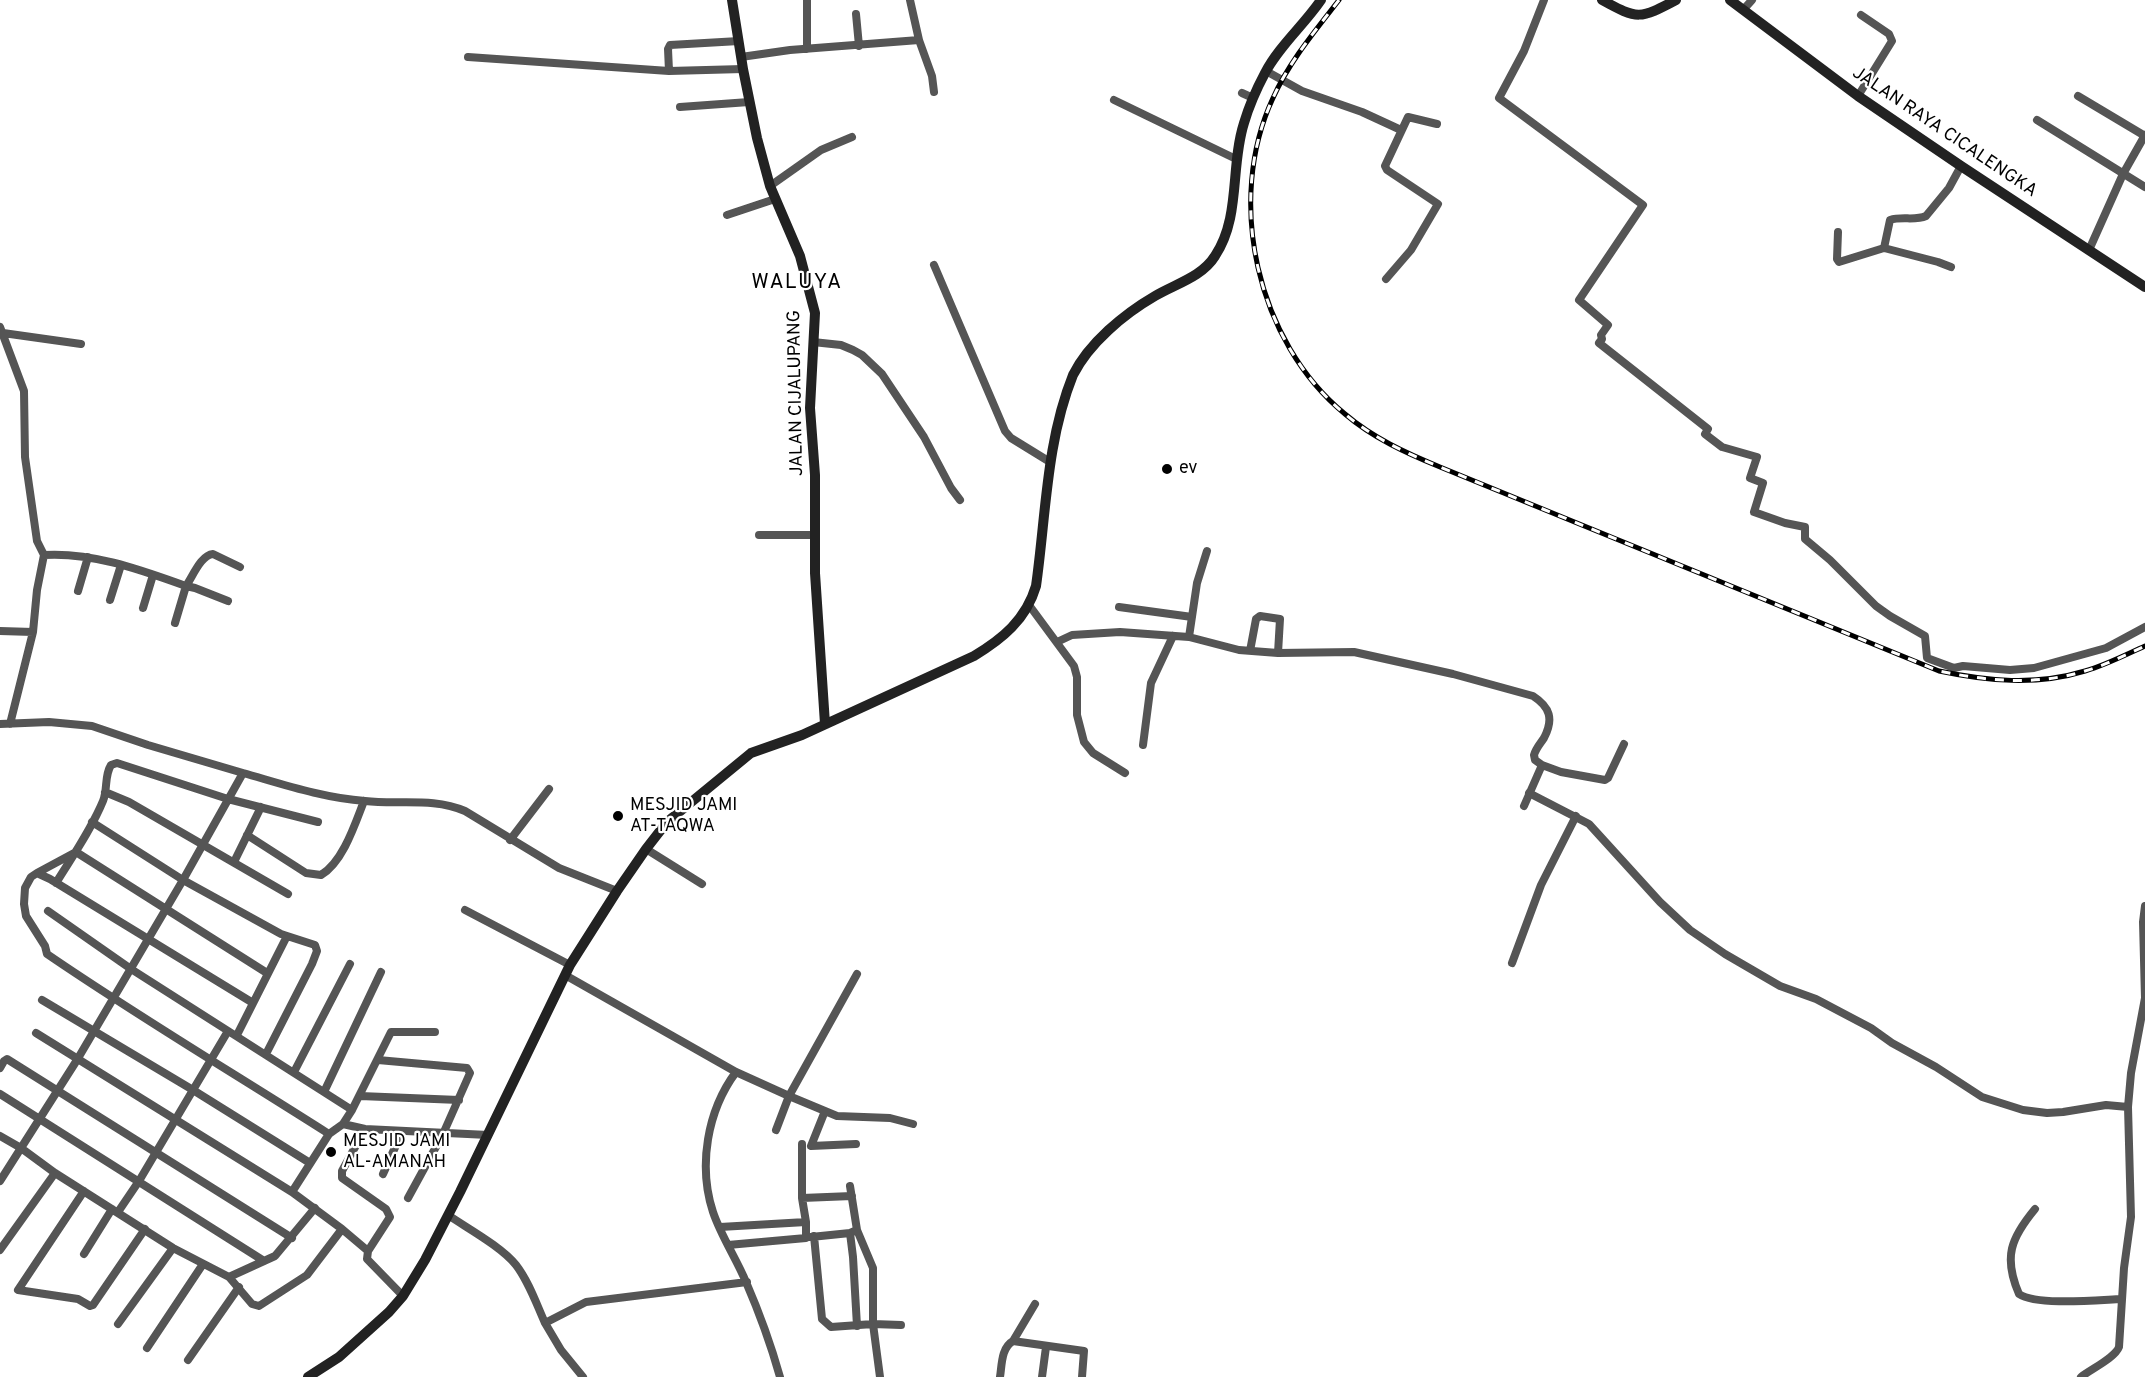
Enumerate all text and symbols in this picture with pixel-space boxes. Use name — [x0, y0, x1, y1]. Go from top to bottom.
street label: JALAN RAYA CICALENGKA — [1847, 63, 2041, 203]
district label: WALUYA — [751, 271, 843, 297]
street label: JALAN CIJALUPANG — [785, 310, 809, 476]
place label: ev — [1179, 458, 1198, 480]
marker: ev — [1160, 462, 1174, 476]
place label: MESJID JAMI AT-TAQWA — [630, 795, 737, 838]
marker: MESJID JAMI AT-TAQWA — [611, 809, 625, 823]
place label: MESJID JAMI AL-AMANAH — [343, 1131, 450, 1174]
marker: MESJID JAMI AL-AMANAH — [324, 1145, 338, 1159]

